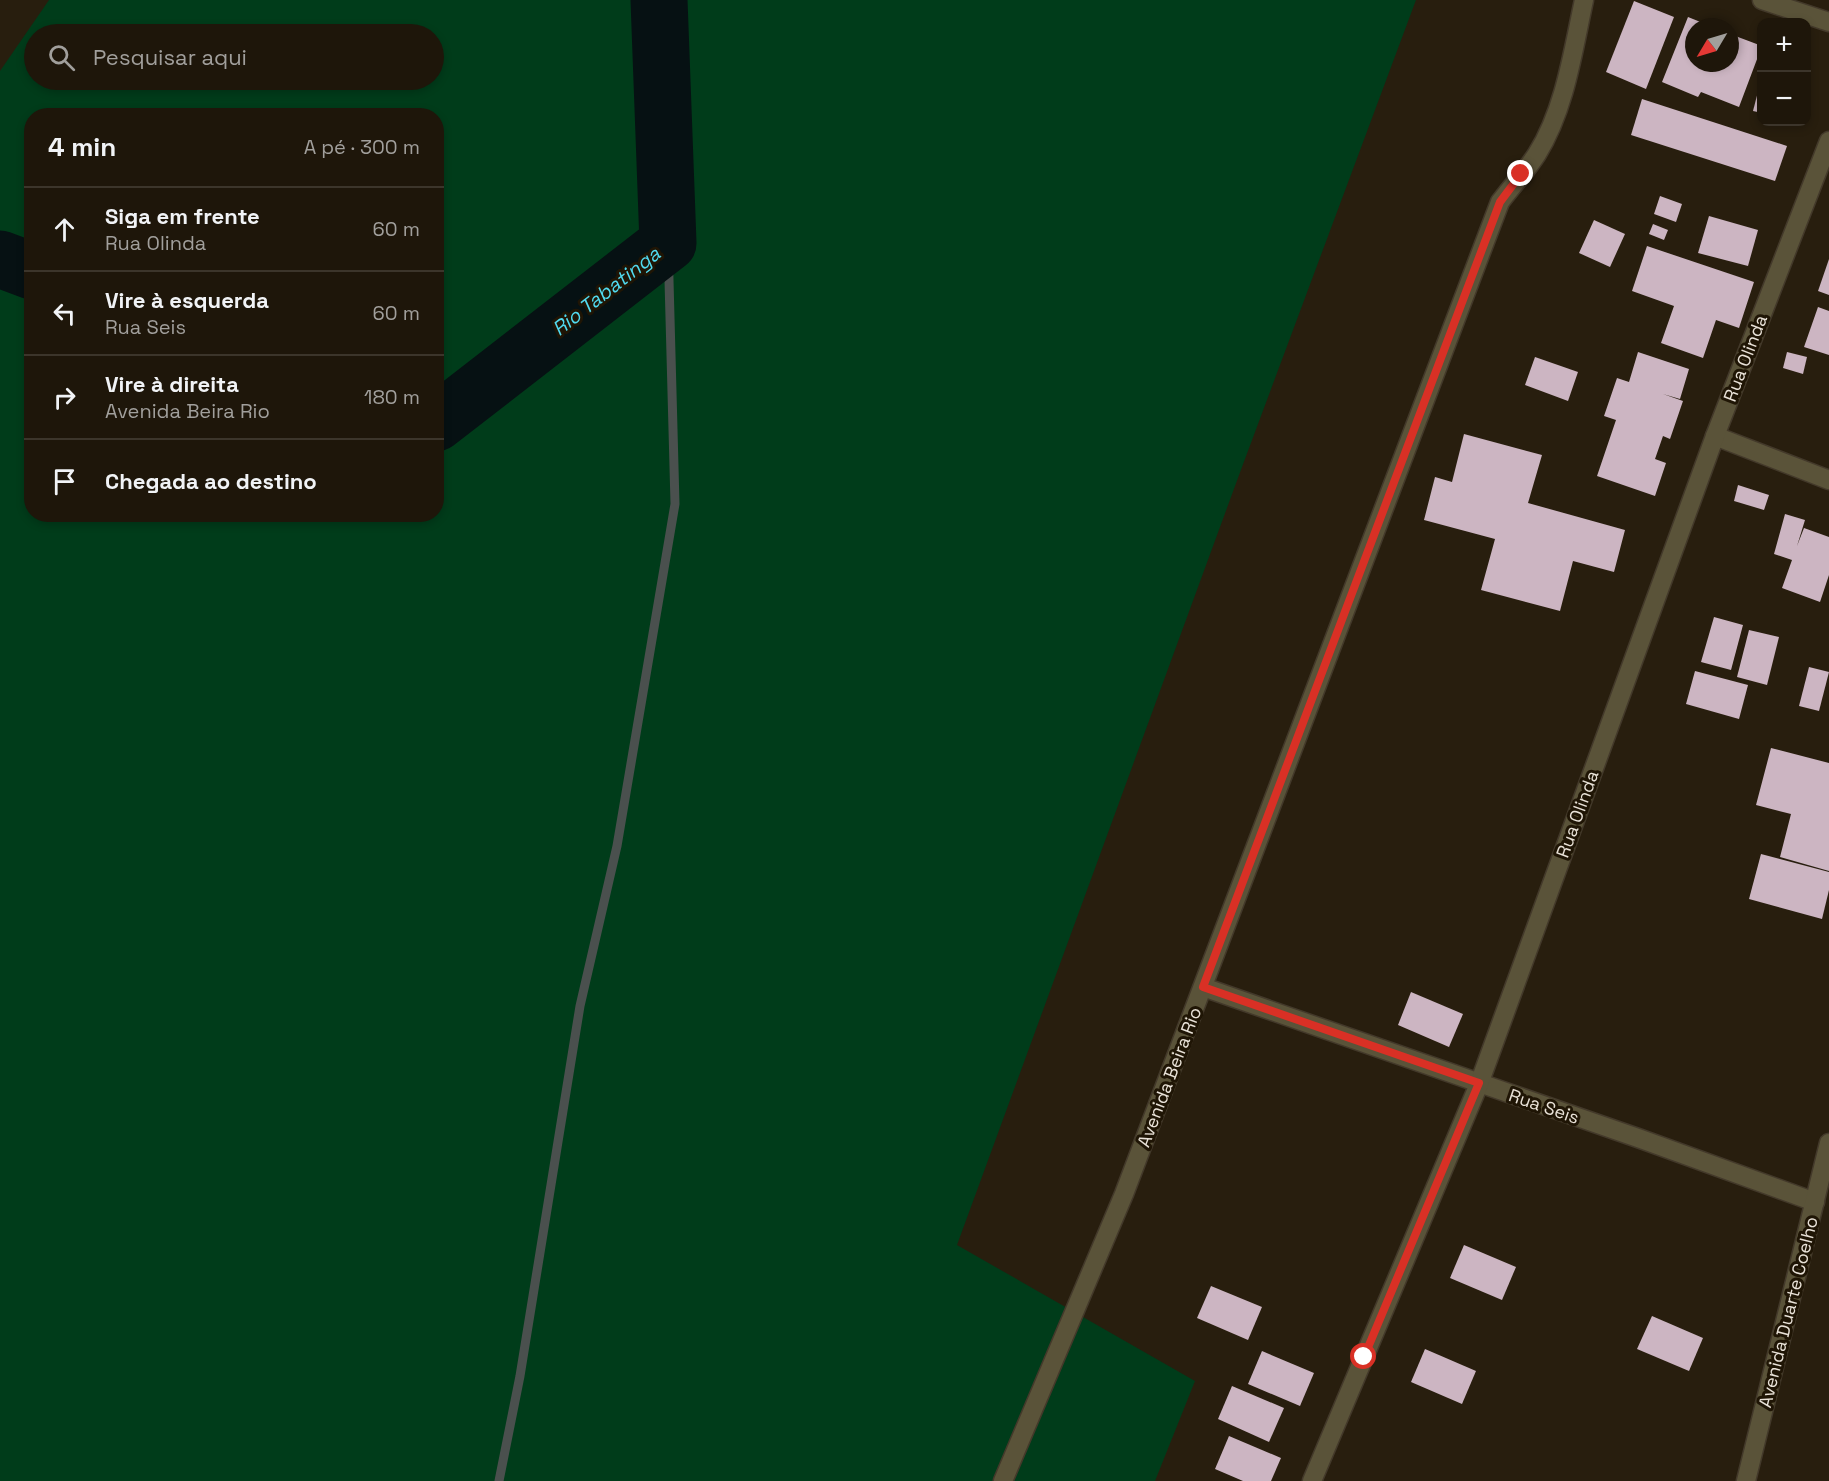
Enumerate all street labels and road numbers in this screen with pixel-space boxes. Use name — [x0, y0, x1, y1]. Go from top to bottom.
street label: Rua Olinda — [1718, 311, 1772, 405]
street label: Rua Olinda — [1551, 767, 1603, 861]
street label: Avenida Beira Rio — [1132, 1004, 1206, 1150]
street label: Rua Seis — [1506, 1083, 1582, 1129]
street label: Avenida Duarte Coelho — [1753, 1214, 1823, 1410]

